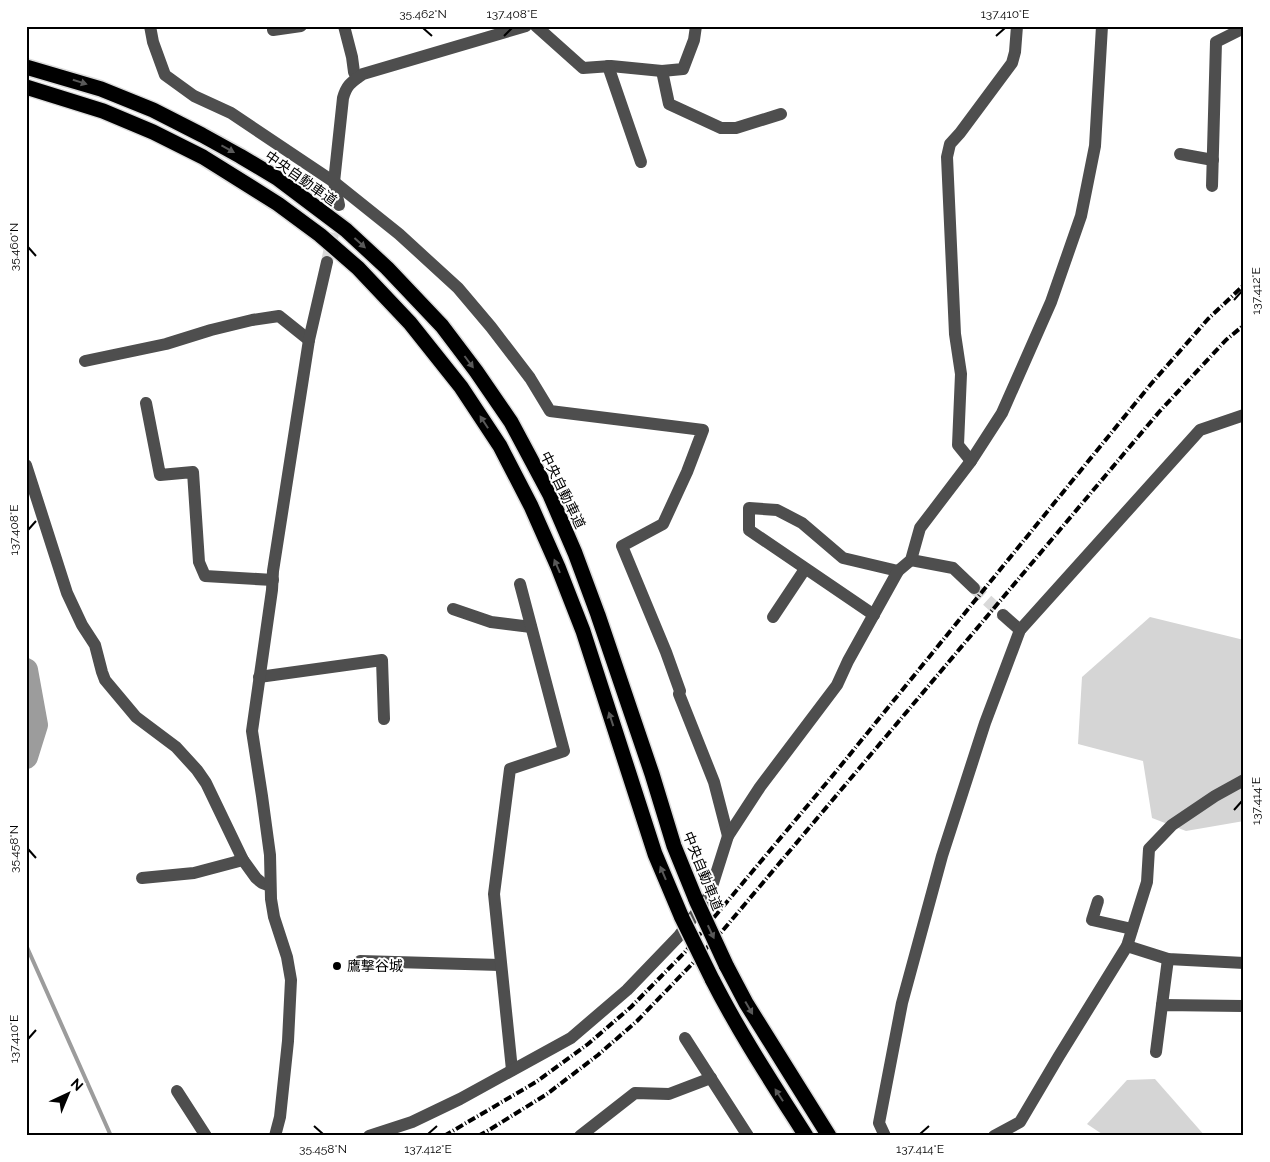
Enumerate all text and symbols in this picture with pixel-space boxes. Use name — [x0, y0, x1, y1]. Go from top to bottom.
text: 35.462°N — [399, 7, 447, 21]
text: 137.408°E — [487, 7, 537, 21]
text: 137.410°E — [981, 7, 1029, 21]
one-way arrow — [72, 79, 87, 87]
one-way arrow — [220, 145, 235, 153]
street label: 中央自動車道 — [262, 147, 340, 209]
text: 35.460°N — [7, 223, 21, 271]
one-way arrow — [353, 237, 366, 248]
text: 137.412°E — [1249, 267, 1263, 315]
one-way arrow — [464, 355, 475, 368]
one-way arrow — [479, 415, 488, 428]
street label: 中央自動車道 — [537, 449, 589, 531]
text: 137.408°E — [7, 505, 21, 555]
one-way arrow — [553, 559, 561, 573]
one-way arrow — [607, 712, 614, 727]
text: 137.414°E — [1249, 777, 1263, 825]
text: 35.458°N — [7, 825, 21, 873]
street label: 中央自動車道 — [680, 829, 726, 913]
one-way arrow — [659, 866, 667, 880]
one-way arrow — [708, 925, 716, 939]
place label: 鷹撃谷城 — [347, 958, 403, 974]
marker: 鷹撃谷城 — [331, 960, 343, 972]
one-way arrow — [745, 1000, 753, 1015]
text: 137.410°E — [7, 1015, 21, 1063]
north arrow — [42, 1070, 92, 1120]
text: N — [68, 1075, 86, 1094]
one-way arrow — [775, 1088, 784, 1101]
text: 35.458°N — [299, 1142, 347, 1156]
text: 137.412°E — [404, 1142, 452, 1156]
text: 137.414°E — [896, 1142, 944, 1156]

